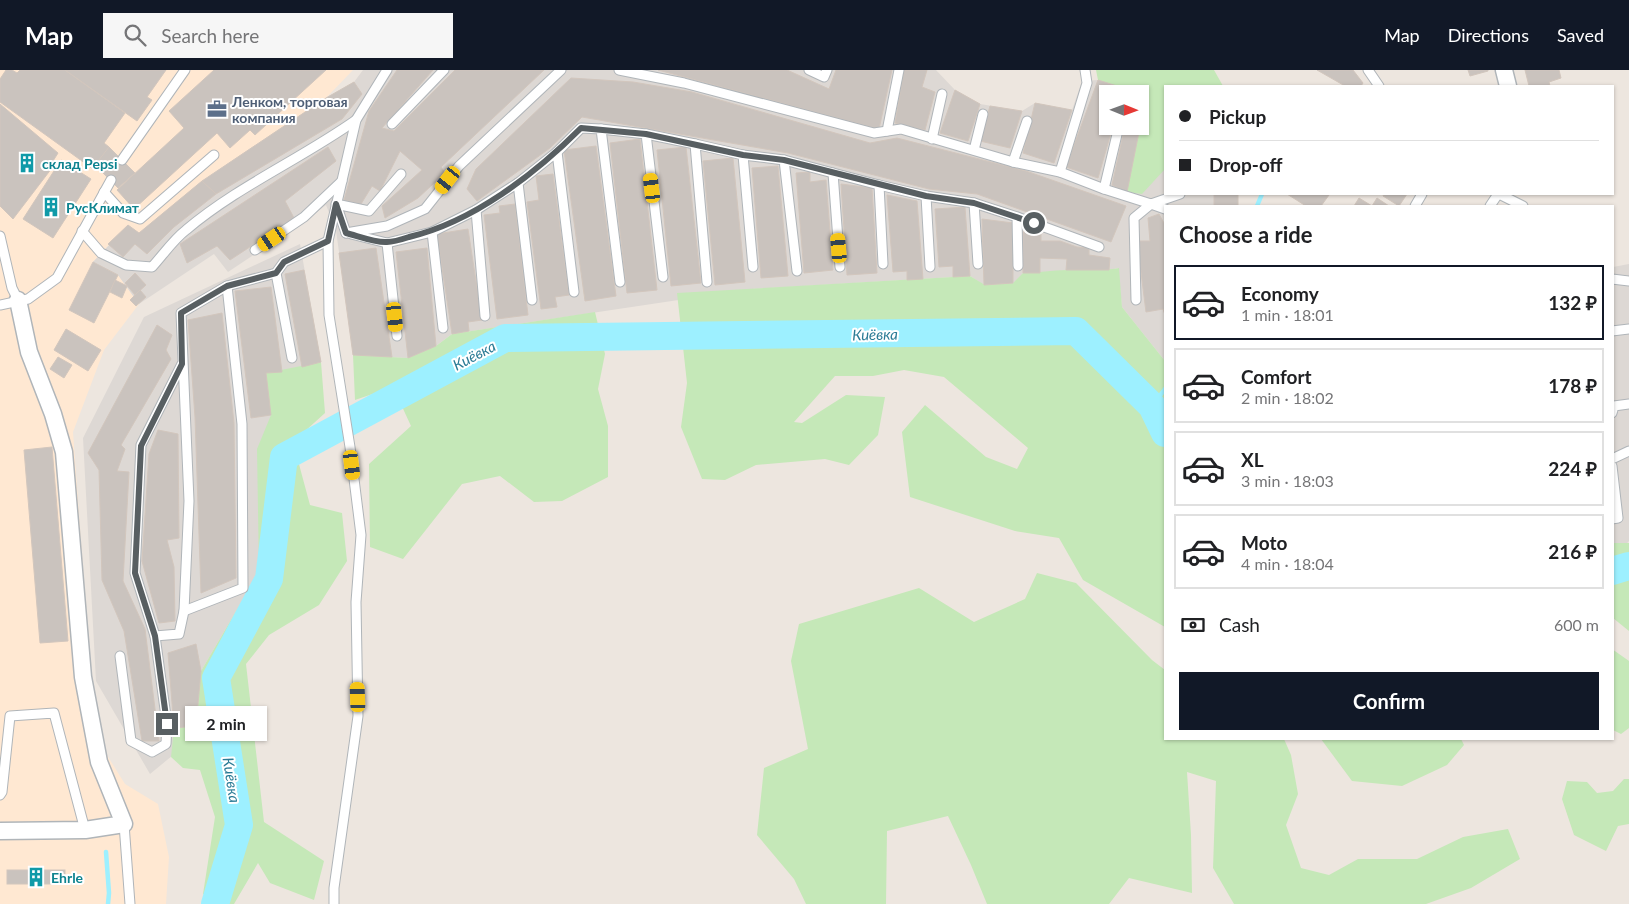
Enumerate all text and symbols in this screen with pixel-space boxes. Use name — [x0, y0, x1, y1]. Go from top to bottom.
search box — [103, 13, 453, 58]
text: Map — [25, 21, 73, 50]
icon: search — [121, 21, 149, 49]
text: Search here — [161, 24, 259, 47]
text: Map — [1384, 24, 1420, 46]
text: Directions — [1448, 24, 1529, 46]
text: Saved — [1557, 24, 1604, 46]
north arrow — [1099, 85, 1149, 135]
map controls — [1099, 85, 1149, 135]
place label: Ленком, торговая компания — [231, 93, 348, 126]
office icon: Ленком, торговая компания — [206, 98, 228, 120]
text: Pickup — [1209, 105, 1266, 128]
building icon: склад Pepsi — [16, 152, 38, 174]
text: Drop-off — [1209, 153, 1283, 176]
place label: склад Pepsi — [42, 155, 118, 172]
car — [432, 164, 463, 196]
car — [642, 172, 661, 204]
building icon: РусКлимат — [40, 196, 62, 218]
place label: РусКлимат — [66, 199, 140, 216]
route start — [1023, 212, 1045, 234]
text: Choose a ride — [1179, 221, 1313, 248]
car — [255, 224, 288, 254]
car — [830, 232, 847, 264]
icon: car — [1181, 280, 1226, 325]
text: Economy — [1241, 282, 1319, 305]
text: 132 ₽ — [1548, 291, 1597, 314]
car — [385, 301, 404, 333]
text: 1 min · 18:01 — [1241, 305, 1334, 324]
water label: Киёвка — [852, 325, 898, 343]
water label: Киёвка — [450, 336, 499, 374]
icon: car — [1181, 363, 1226, 408]
text: Comfort — [1241, 365, 1312, 388]
text: 178 ₽ — [1548, 374, 1597, 397]
text: 2 min · 18:02 — [1241, 388, 1334, 407]
icon: car — [1181, 446, 1226, 491]
text: XL — [1241, 448, 1264, 471]
car — [342, 449, 361, 481]
text: 224 ₽ — [1548, 457, 1597, 480]
text: 3 min · 18:03 — [1241, 471, 1334, 490]
icon: car — [1181, 529, 1226, 574]
text: Moto — [1241, 531, 1287, 554]
text: 216 ₽ — [1548, 540, 1597, 563]
text: 4 min · 18:04 — [1241, 554, 1334, 573]
icon: cash — [1179, 611, 1207, 639]
text: Cash — [1219, 613, 1260, 636]
text: 600 m — [1554, 615, 1599, 634]
button: Confirm — [1179, 672, 1599, 730]
car — [349, 682, 366, 712]
callout: 2 min — [184, 706, 267, 742]
route end — [156, 713, 178, 735]
text: 2 min — [206, 714, 246, 733]
water label: Киёвка — [220, 756, 245, 804]
building icon: Ehrle — [25, 866, 47, 888]
place label: Ehrle — [51, 869, 84, 886]

